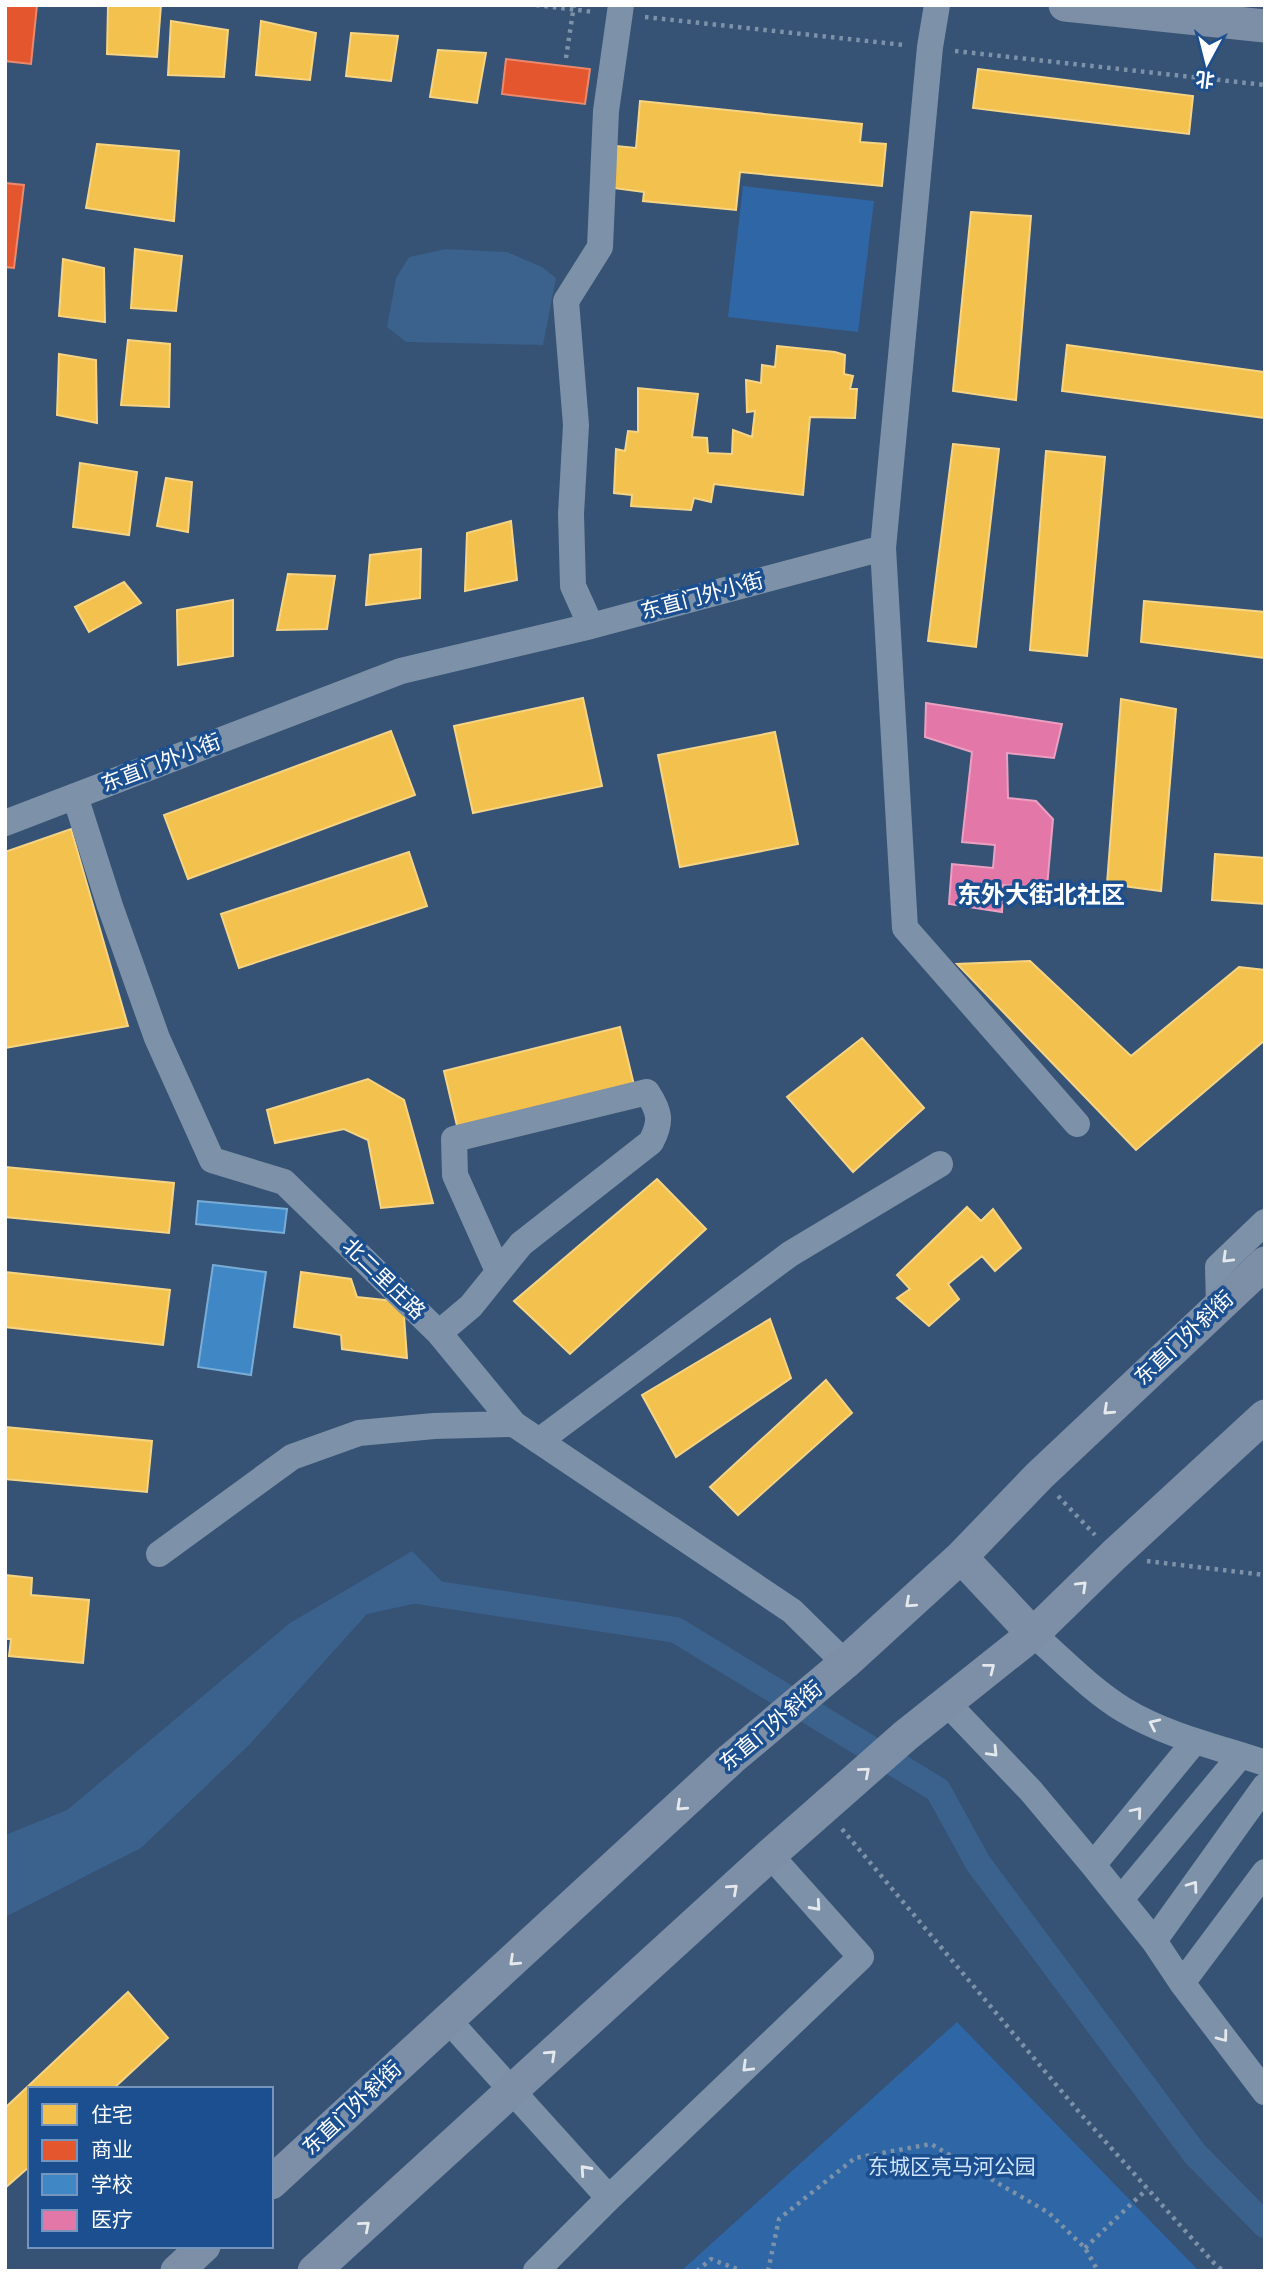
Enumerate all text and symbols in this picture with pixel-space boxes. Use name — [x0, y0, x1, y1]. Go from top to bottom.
north arrow — [1172, 28, 1242, 98]
text: 北 — [1194, 65, 1216, 94]
street label: 东直门外小街 — [637, 565, 766, 626]
street label: 东直门外小街 — [97, 726, 225, 799]
district label: 东外大街北社区 — [957, 878, 1125, 911]
street label: 北二里庄路 — [337, 1232, 432, 1326]
one-way arrow — [1223, 1249, 1236, 1262]
street label: 东直门外斜街 — [1128, 1284, 1240, 1391]
one-way arrow — [1103, 1402, 1116, 1415]
one-way arrow — [1074, 1581, 1087, 1594]
one-way arrow — [905, 1595, 918, 1608]
one-way arrow — [982, 1664, 995, 1676]
street label: 东直门外斜街 — [713, 1674, 828, 1777]
one-way arrow — [1149, 1718, 1161, 1732]
one-way arrow — [985, 1744, 998, 1757]
one-way arrow — [857, 1768, 870, 1780]
one-way arrow — [676, 1798, 689, 1810]
one-way arrow — [1129, 1808, 1141, 1821]
one-way arrow — [1185, 1881, 1198, 1894]
one-way arrow — [725, 1884, 738, 1897]
one-way arrow — [807, 1898, 820, 1911]
one-way arrow — [509, 1952, 522, 1965]
one-way arrow — [1215, 2030, 1228, 2042]
one-way arrow — [543, 2051, 556, 2064]
street label: 东直门外斜街 — [296, 2054, 408, 2161]
one-way arrow — [742, 2058, 755, 2071]
legend — [28, 2087, 273, 2248]
text: 住宅 — [91, 2100, 133, 2129]
text: 商业 — [91, 2135, 133, 2164]
park label: 东城区亮马河公园 — [868, 2152, 1036, 2181]
one-way arrow — [580, 2165, 593, 2178]
text: 学校 — [91, 2170, 133, 2199]
text: 医疗 — [91, 2205, 133, 2234]
one-way arrow — [357, 2221, 370, 2234]

